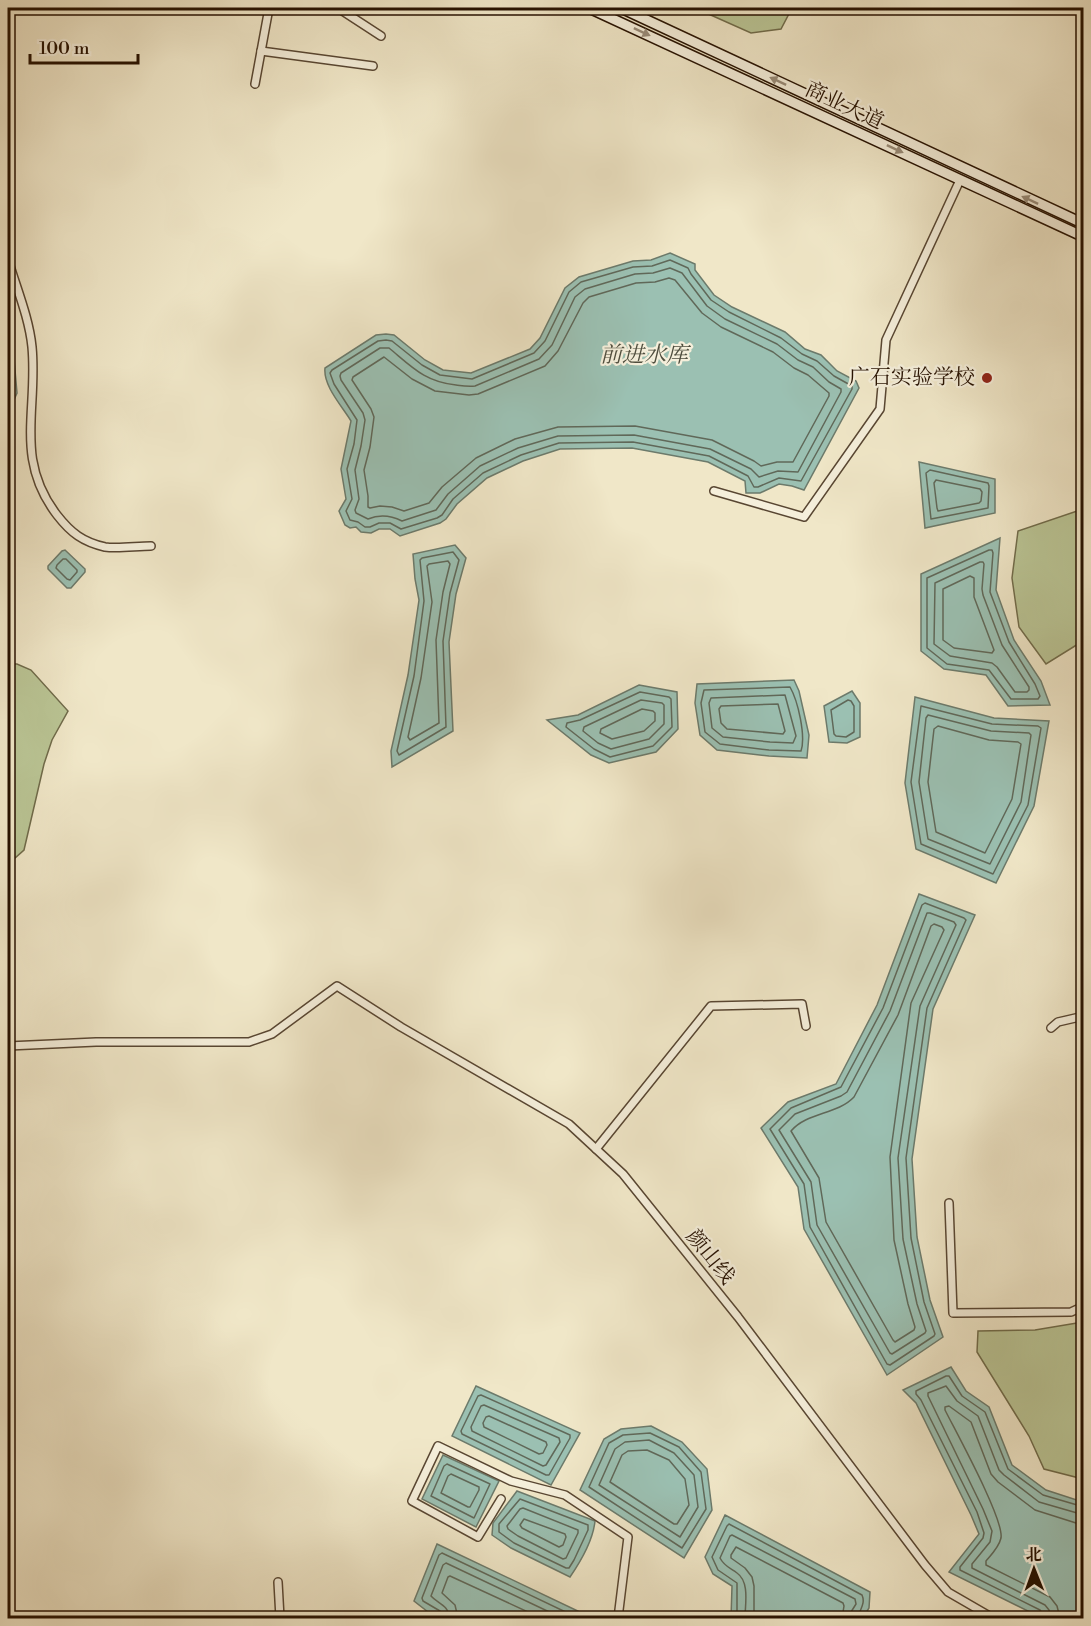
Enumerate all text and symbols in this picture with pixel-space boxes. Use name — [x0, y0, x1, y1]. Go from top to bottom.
scale bar — [30, 27, 138, 65]
one-way arrow — [633, 27, 651, 37]
text: 100 m — [39, 37, 90, 60]
street label: 商业大道 — [800, 76, 888, 136]
one-way arrow — [769, 77, 786, 86]
one-way arrow — [886, 144, 904, 154]
one-way arrow — [1021, 195, 1039, 205]
water label: 前进水库 — [600, 342, 692, 369]
place label: 广石实验学校 — [849, 365, 975, 391]
marker: 广石实验学校 — [980, 371, 994, 385]
street label: 颜山线 — [680, 1224, 740, 1290]
north arrow — [1004, 1539, 1064, 1599]
text: 北 — [1026, 1545, 1042, 1565]

